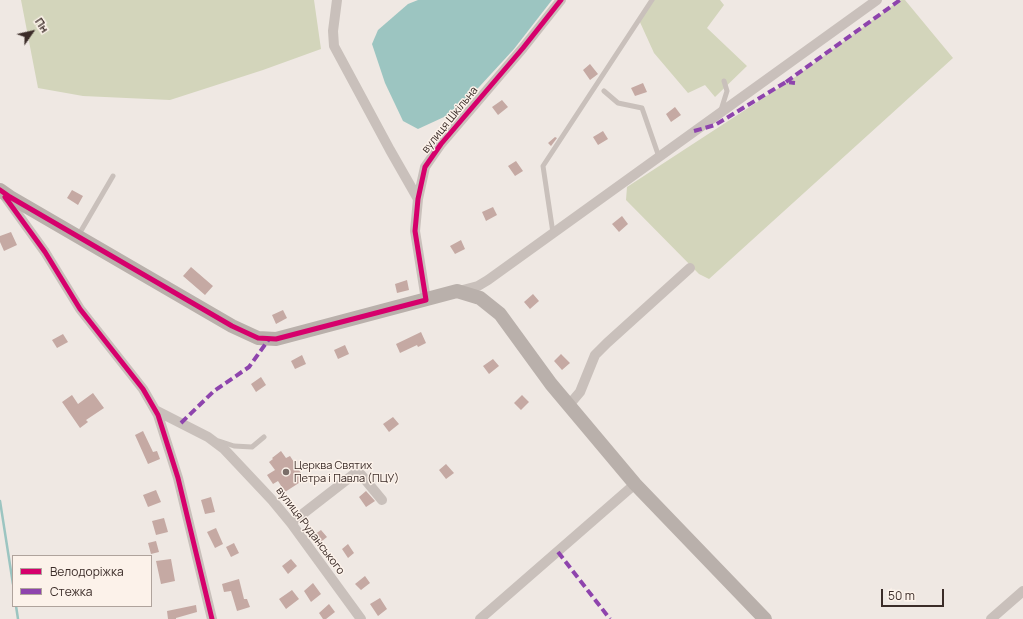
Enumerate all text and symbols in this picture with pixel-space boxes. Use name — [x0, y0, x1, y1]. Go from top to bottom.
north arrow — [12, 12, 52, 52]
text: Пн — [32, 15, 53, 35]
street label: вулиця Шкільна — [419, 84, 481, 156]
place label: Церква Святих Петра і Павла (ПЦУ) — [294, 459, 399, 485]
marker: Церква Святих Петра і Павла (ПЦУ) — [281, 467, 291, 477]
street label: вулиця Руданського — [273, 485, 347, 577]
legend — [12, 555, 152, 607]
text: Велодоріжка — [50, 563, 124, 580]
scale bar — [883, 581, 946, 607]
text: Стежка — [50, 583, 92, 600]
text: 50 m — [888, 587, 915, 604]

